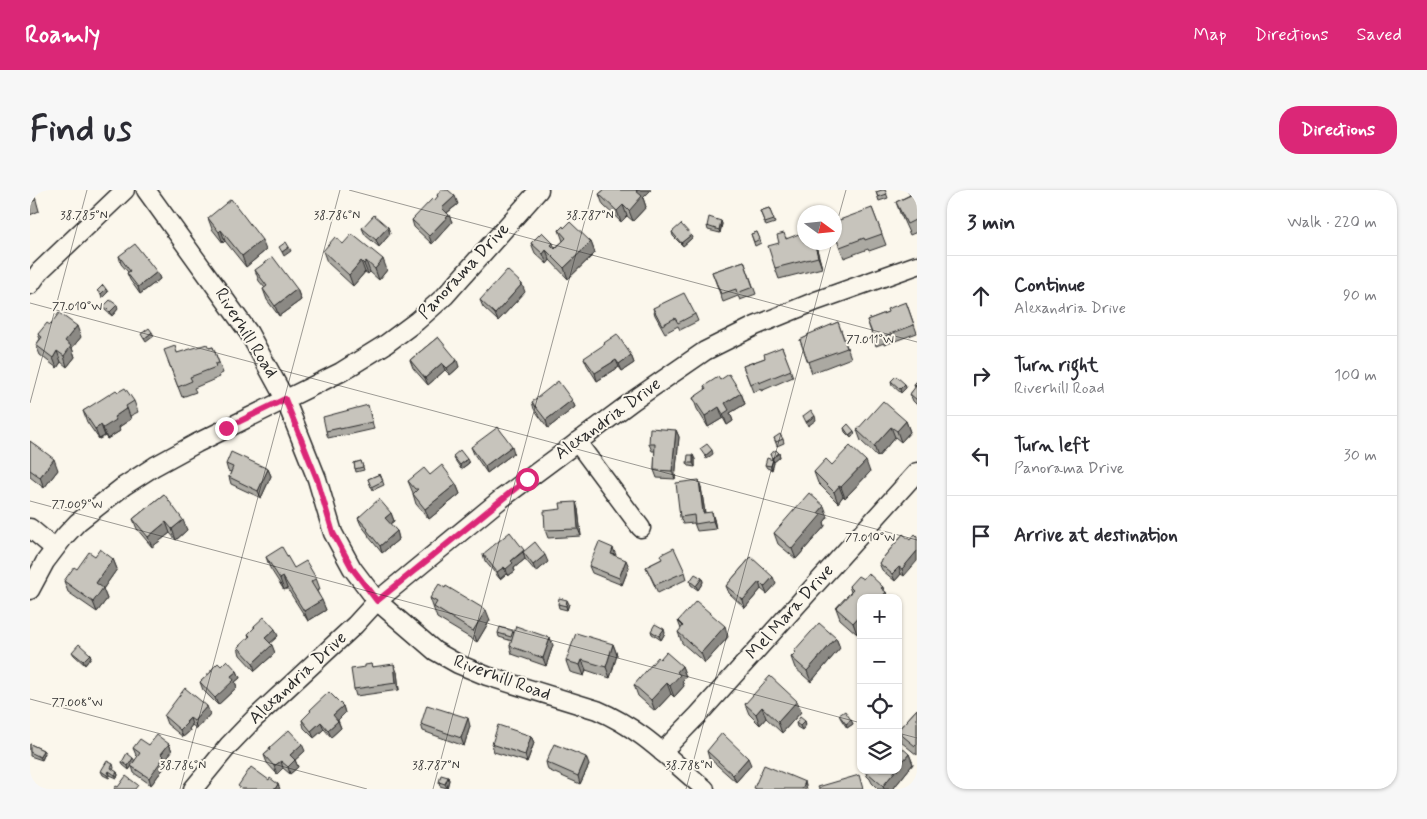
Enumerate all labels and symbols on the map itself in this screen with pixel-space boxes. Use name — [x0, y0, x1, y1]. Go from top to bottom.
north arrow — [797, 205, 842, 250]
text: 38.785°N — [60, 208, 108, 224]
text: 38.786°N — [314, 208, 360, 224]
text: 38.787°N — [566, 208, 614, 224]
street label: Panorama Drive — [413, 217, 515, 325]
street label: Riverhill Road — [209, 283, 283, 383]
text: 77.010°W — [52, 299, 102, 315]
text: 77.011°W — [846, 332, 894, 348]
street label: Alexandria Drive — [550, 372, 666, 466]
route end — [215, 417, 238, 440]
route start — [516, 468, 539, 491]
text: 77.009°W — [52, 497, 103, 513]
text: 77.010°W — [845, 530, 895, 546]
street label: Mel Mara Drive — [741, 559, 839, 665]
street label: Alexandria Drive — [244, 626, 352, 730]
street label: Riverhill Road — [450, 649, 554, 707]
text: 77.008°W — [51, 695, 103, 711]
text: 38.786°N — [160, 758, 206, 774]
text: 38.787°N — [412, 758, 460, 774]
text: 38.788°N — [665, 758, 713, 774]

